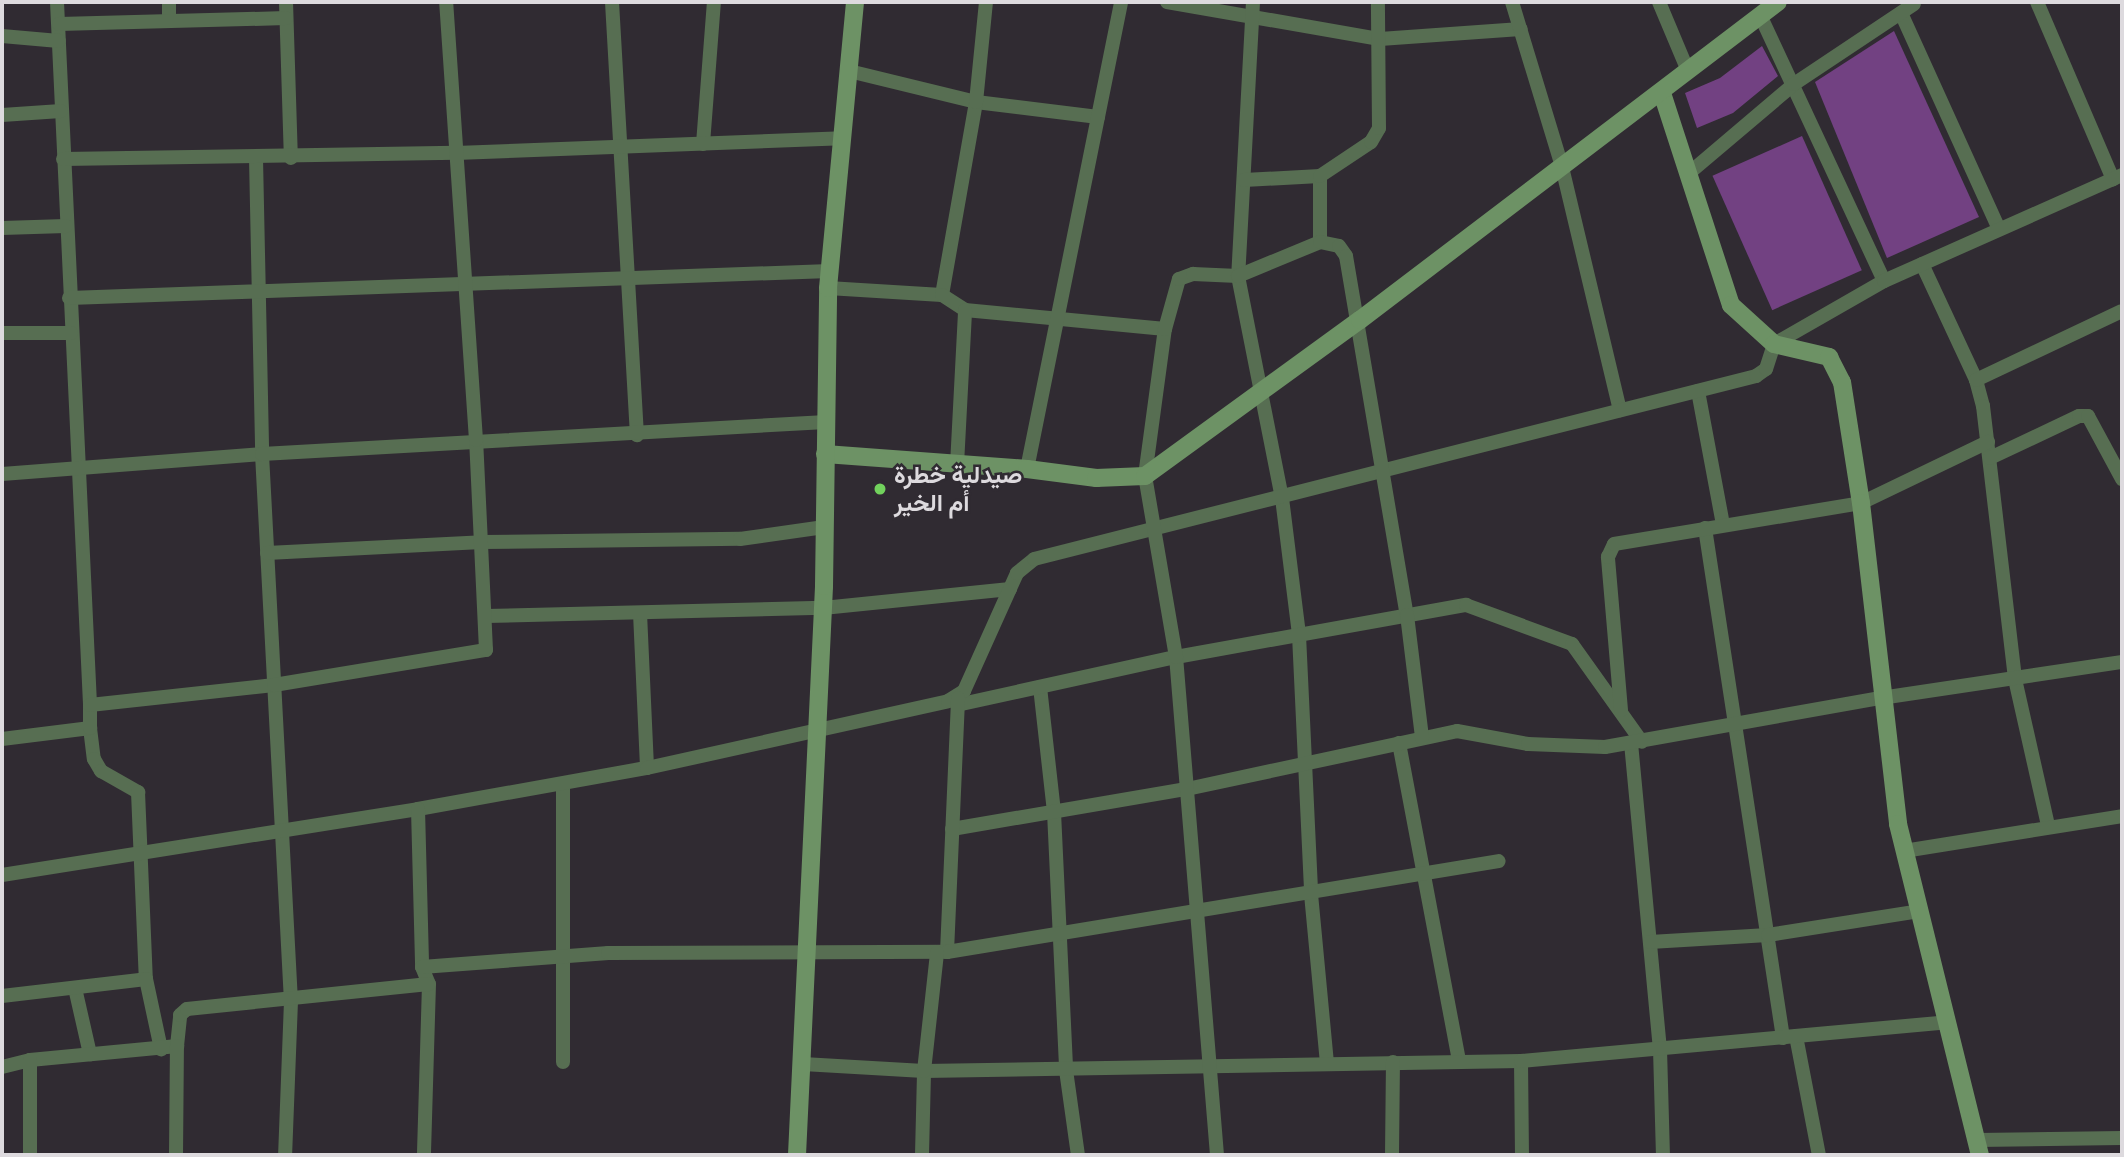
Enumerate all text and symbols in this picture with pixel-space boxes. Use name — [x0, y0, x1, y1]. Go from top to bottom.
place label: صيدلية خطرة أم الخير — [894, 461, 1022, 517]
marker: صيدلية خطرة أم الخير — [872, 481, 888, 497]

